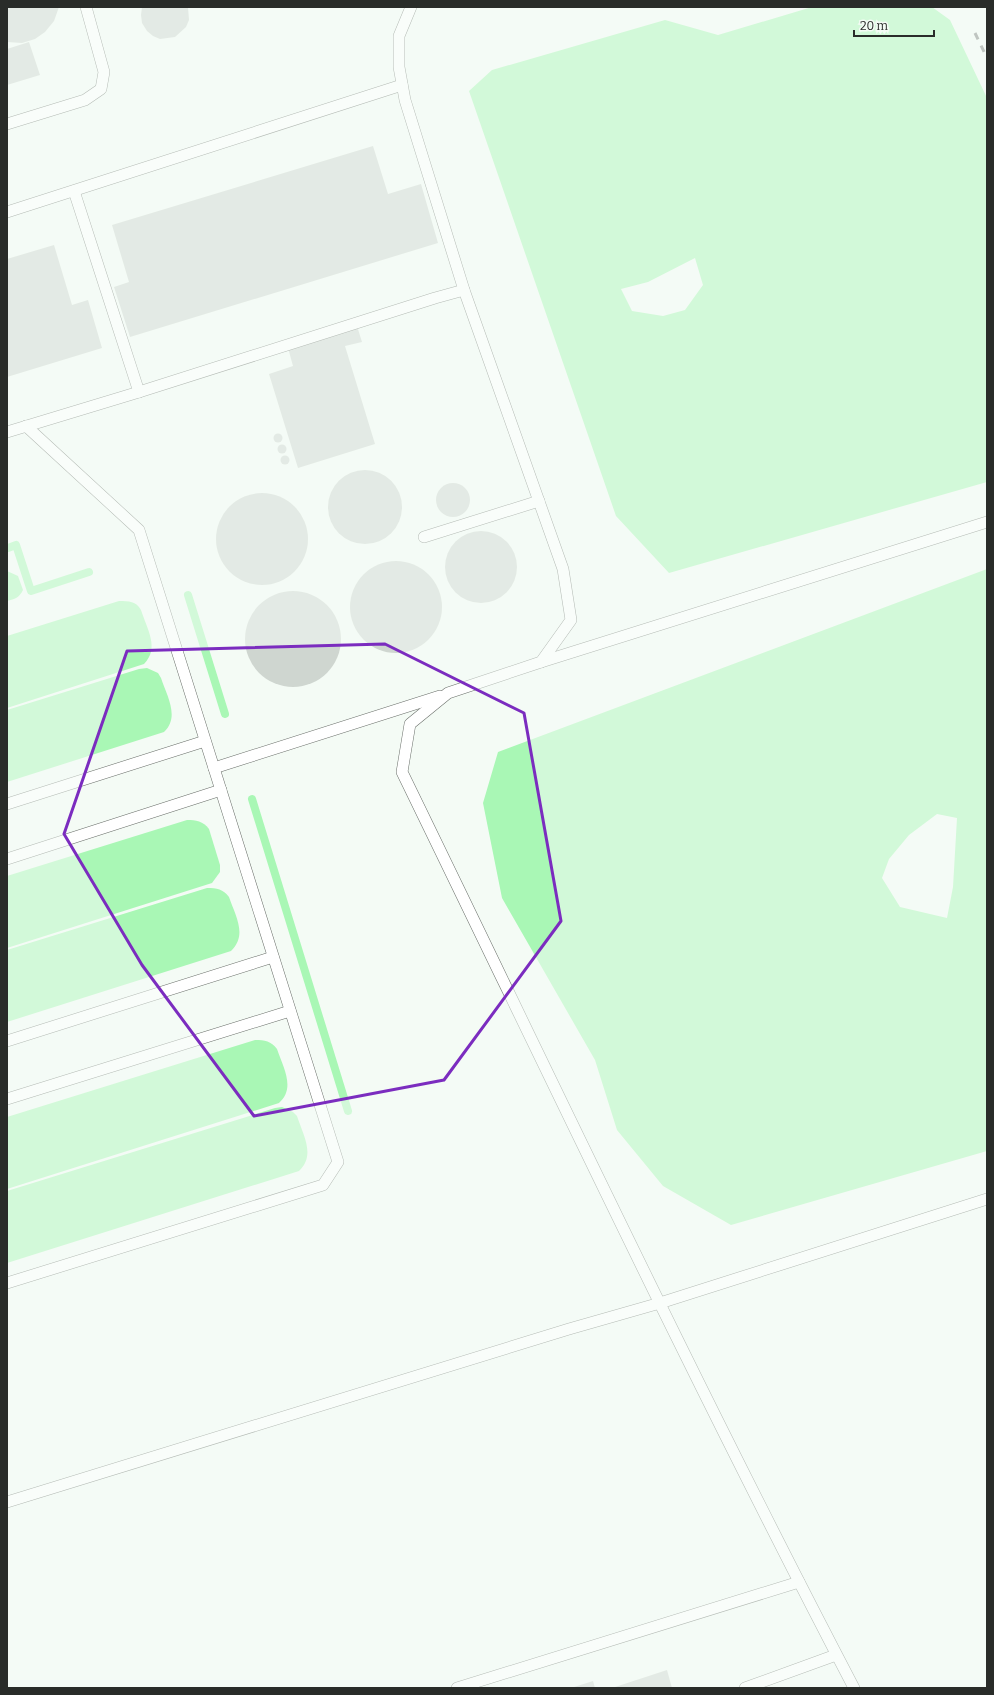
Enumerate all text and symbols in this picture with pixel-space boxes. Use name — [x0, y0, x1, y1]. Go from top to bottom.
scale bar — [854, 12, 934, 38]
text: 20 m — [860, 19, 889, 33]

